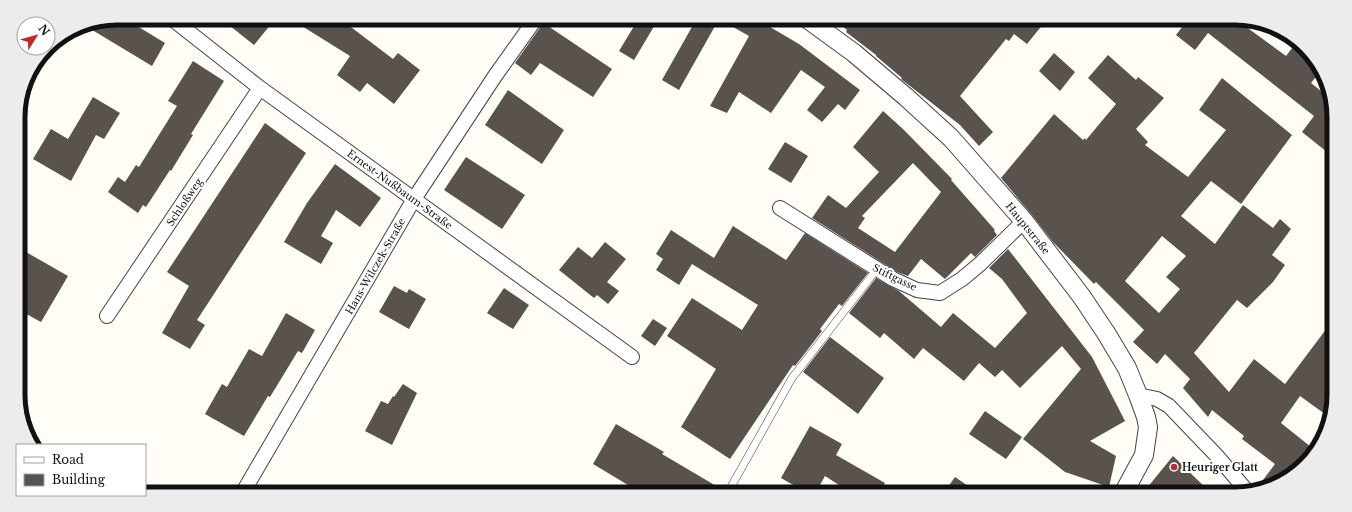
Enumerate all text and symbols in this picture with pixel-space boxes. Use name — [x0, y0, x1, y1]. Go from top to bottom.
north arrow — [16, 16, 56, 56]
text: N — [35, 22, 53, 39]
street label: Ernest-Nußbaum-Straße — [345, 147, 455, 232]
street label: Schloßweg — [164, 175, 206, 229]
street label: Hauptstraße — [1003, 200, 1053, 257]
street label: Hans-Wilczek-Straße — [343, 216, 408, 317]
street label: Stiftgasse — [870, 261, 919, 294]
legend — [16, 444, 146, 496]
text: Road — [52, 452, 84, 467]
place label: Heuriger Glatt — [1182, 461, 1258, 474]
marker: Heuriger Glatt — [1169, 462, 1179, 472]
text: Building — [52, 472, 106, 487]

